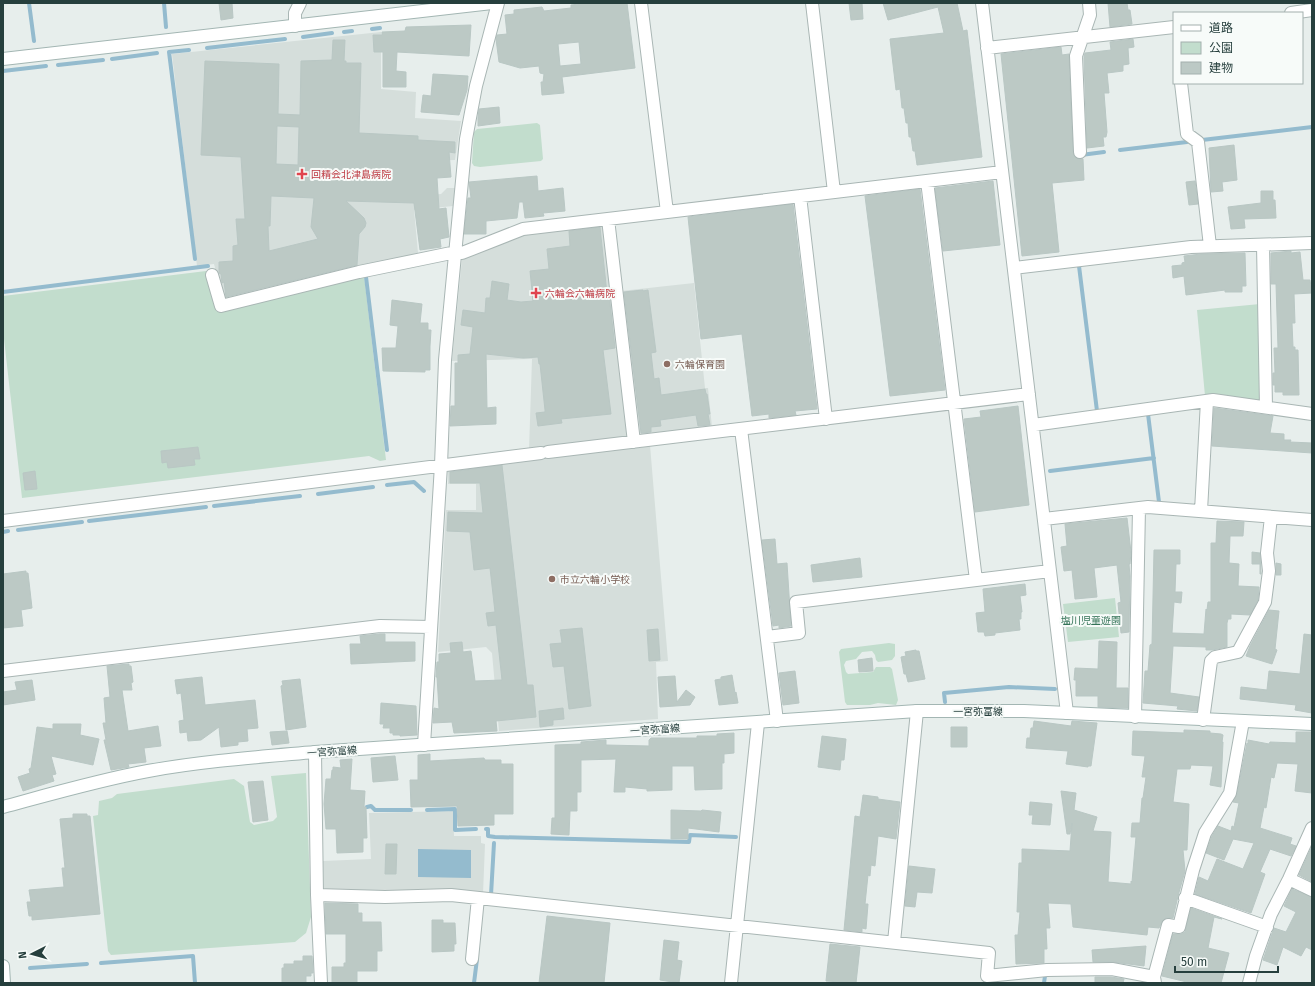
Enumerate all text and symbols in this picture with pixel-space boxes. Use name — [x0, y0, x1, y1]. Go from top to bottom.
legend — [1173, 12, 1303, 84]
text: 道路 — [1209, 21, 1233, 35]
text: 公園 — [1209, 41, 1233, 55]
text: 建物 — [1209, 61, 1233, 75]
marker: 回精会北津島病院 — [296, 168, 308, 180]
place label: 回精会北津島病院 — [311, 169, 391, 181]
marker: 六輪会六輪病院 — [530, 287, 542, 299]
place label: 六輪会六輪病院 — [545, 288, 615, 300]
marker: 六輪保育園 — [662, 359, 672, 369]
place label: 六輪保育園 — [675, 359, 725, 371]
marker: 市立六輪小学校 — [547, 574, 557, 584]
place label: 市立六輪小学校 — [560, 574, 630, 586]
park label: 塩川児童遊園 — [1061, 615, 1121, 627]
street label: 一宮弥富線 — [953, 706, 1003, 718]
street label: 一宮弥富線 — [630, 722, 680, 738]
street label: 一宮弥富線 — [307, 744, 357, 760]
north arrow — [12, 934, 52, 974]
scale bar — [1175, 948, 1278, 974]
text: N — [16, 951, 29, 959]
text: 50 m — [1181, 955, 1207, 969]

